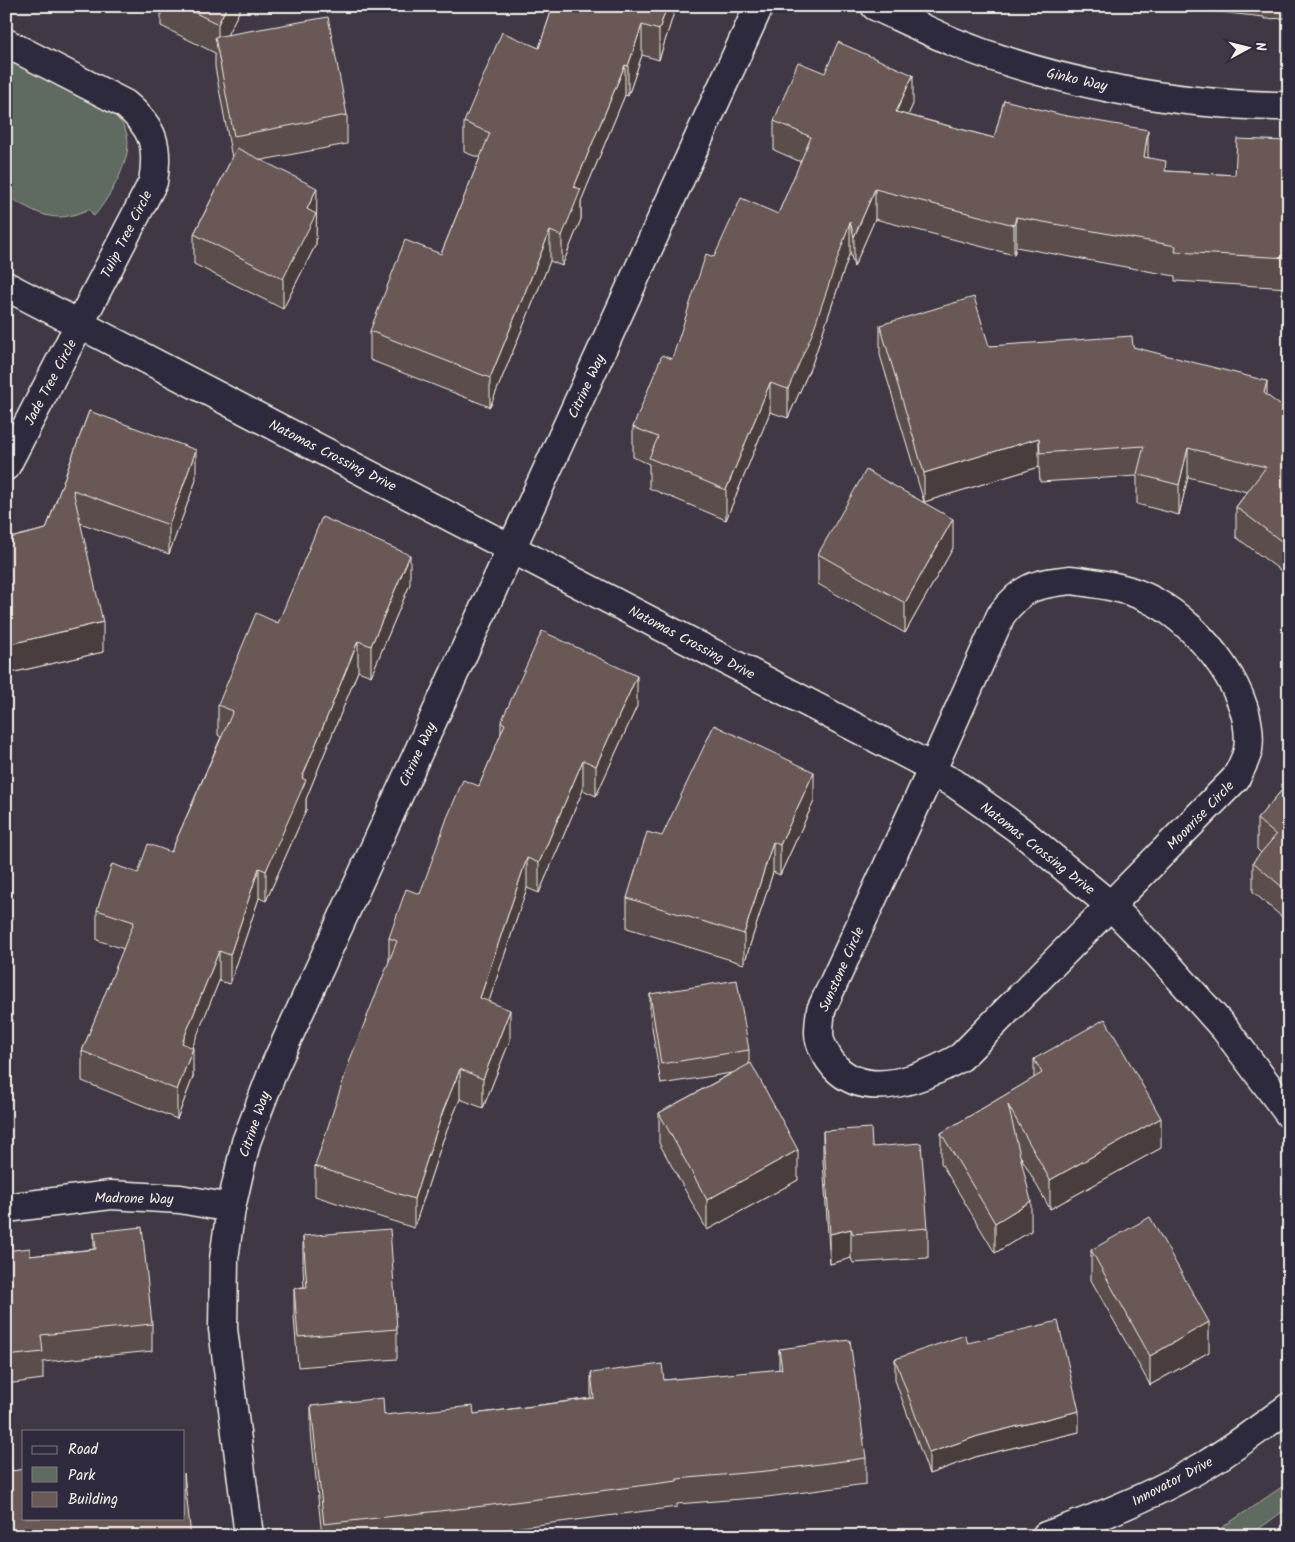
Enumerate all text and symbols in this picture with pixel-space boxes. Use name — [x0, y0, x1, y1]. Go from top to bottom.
north arrow — [1222, 22, 1272, 72]
text: N — [1248, 41, 1271, 52]
street label: Ginko Way — [1044, 62, 1110, 98]
street label: Tulip Tree Circle — [95, 186, 159, 282]
street label: Jade Tree Circle — [19, 335, 83, 429]
street label: Citrine Way — [562, 350, 612, 422]
street label: Natomas Crossing Drive — [265, 414, 401, 498]
street label: Natomas Crossing Drive — [624, 600, 759, 686]
street label: Citrine Way — [393, 718, 443, 790]
street label: Moonrise Circle — [1162, 775, 1240, 855]
street label: Natomas Crossing Drive — [975, 797, 1100, 901]
street label: Sunstone Circle — [813, 923, 871, 1015]
street label: Citrine Way — [233, 1088, 277, 1160]
street label: Madrone Way — [94, 1187, 174, 1211]
legend — [22, 1430, 185, 1520]
text: Road — [68, 1438, 99, 1462]
street label: Innovator Drive — [1128, 1451, 1218, 1513]
text: Park — [68, 1464, 96, 1488]
text: Building — [68, 1488, 118, 1512]

